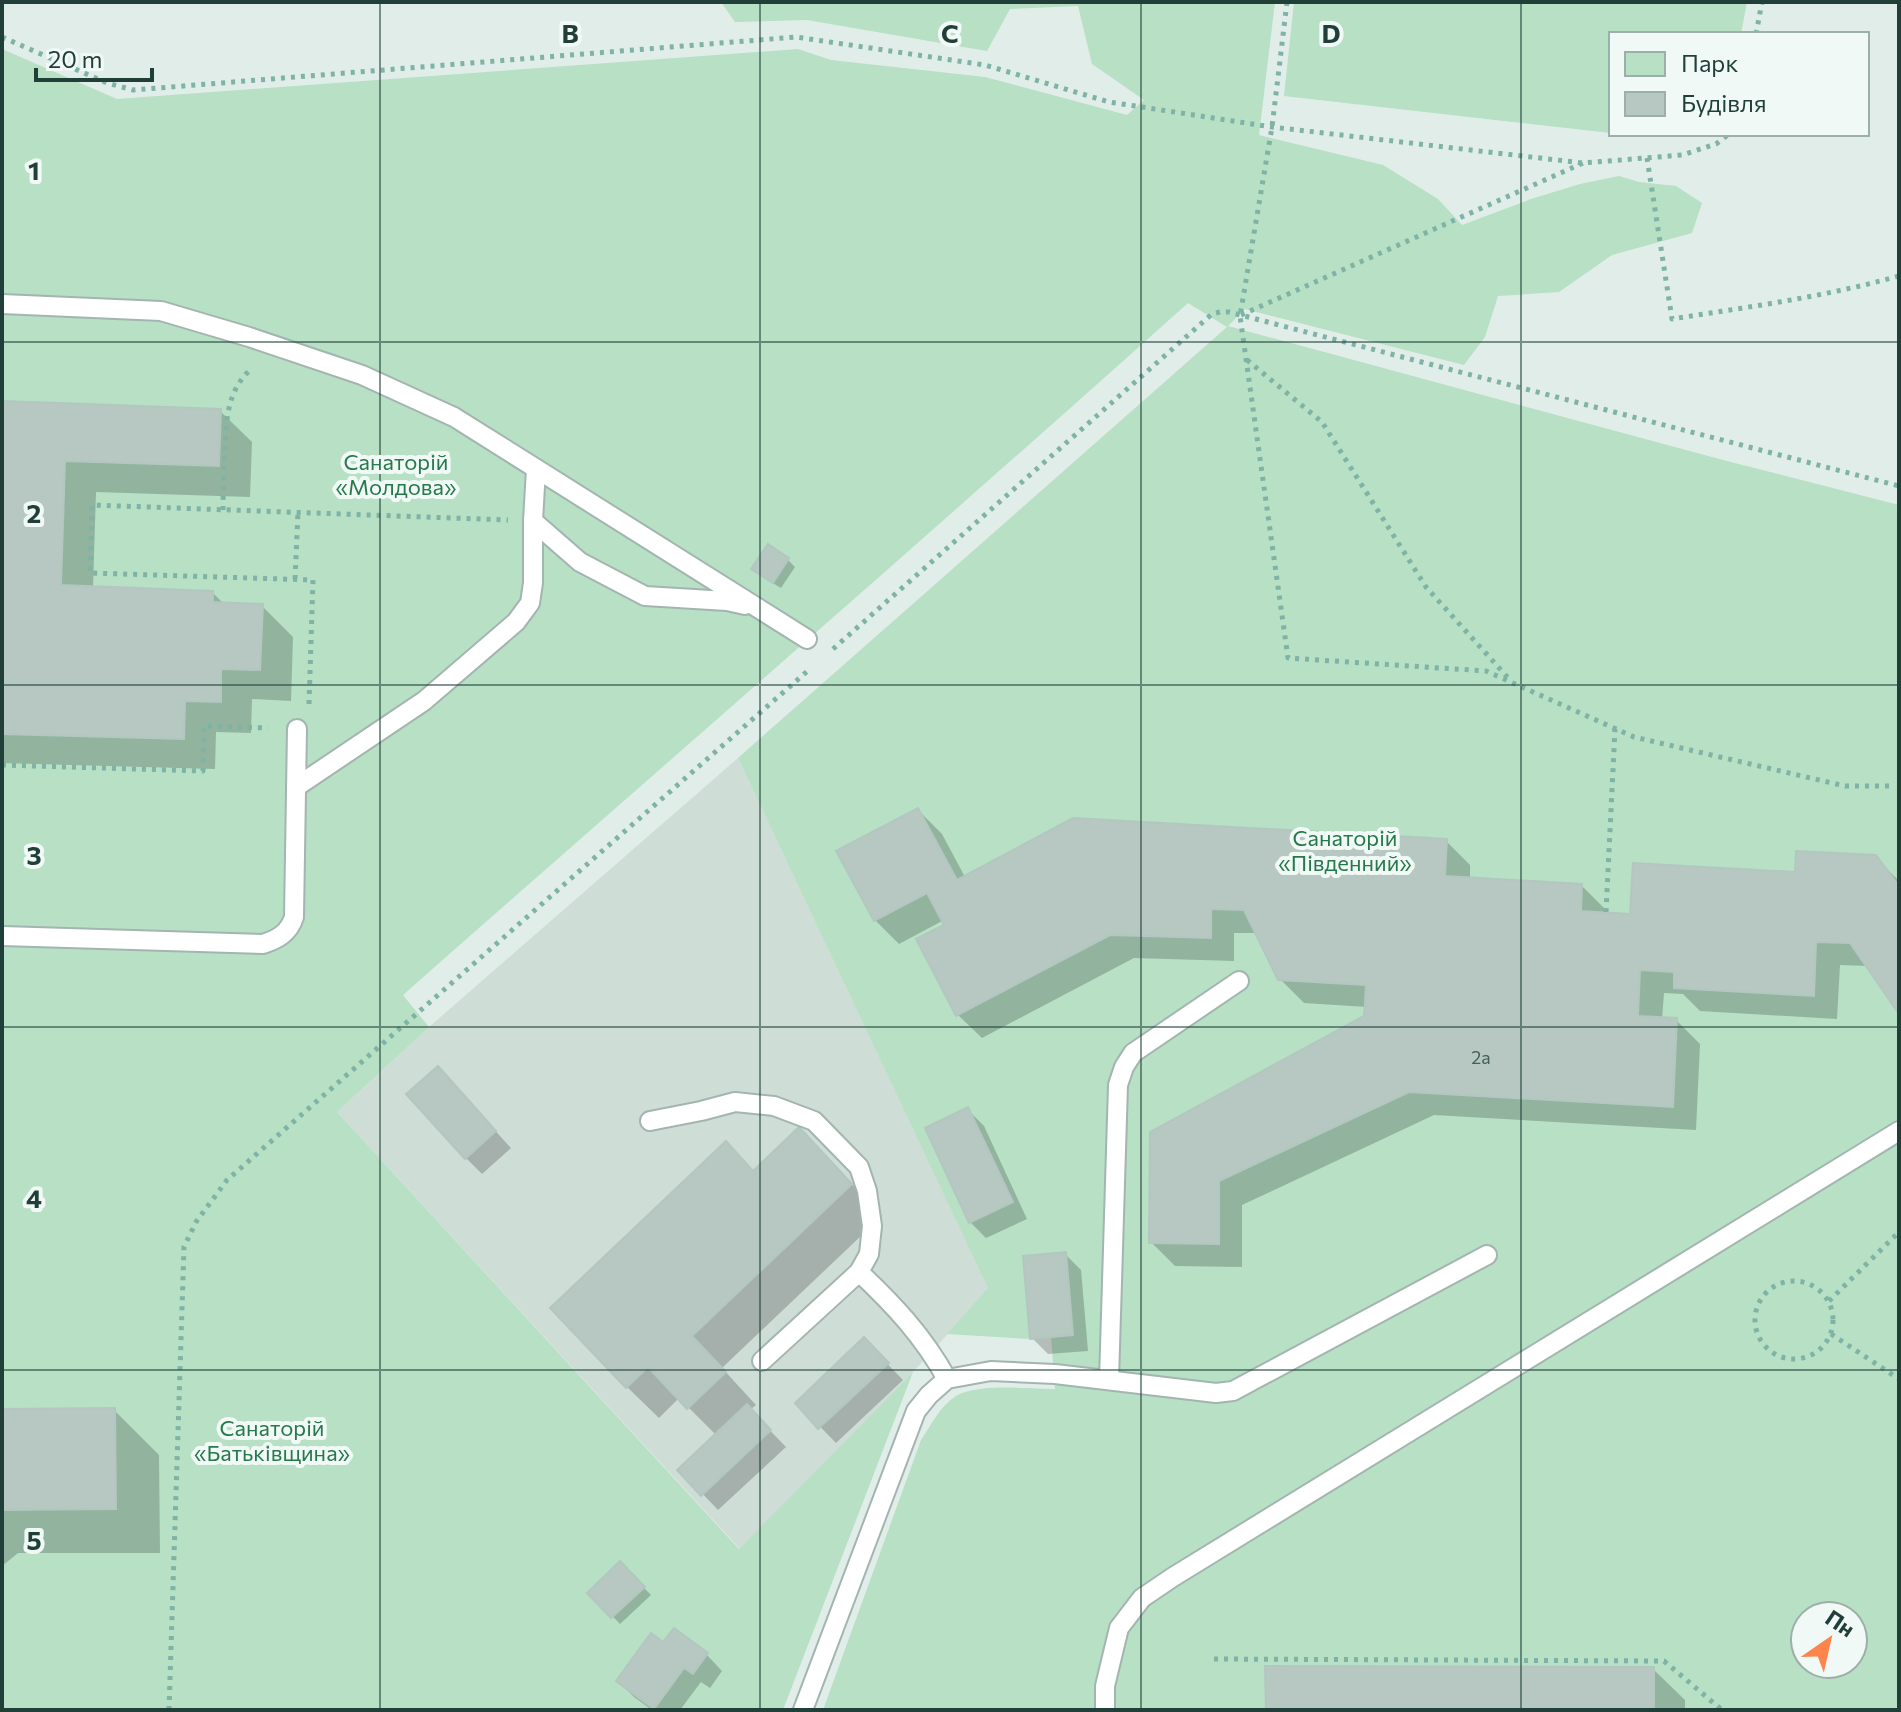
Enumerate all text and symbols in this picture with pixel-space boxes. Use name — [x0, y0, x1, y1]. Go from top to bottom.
text: B — [561, 17, 579, 48]
text: C — [941, 17, 959, 48]
text: D — [1321, 17, 1341, 48]
scale bar — [36, 32, 152, 82]
legend — [1609, 32, 1869, 136]
text: 20 m — [48, 44, 102, 73]
text: Парк — [1681, 48, 1738, 77]
text: Будівля — [1681, 88, 1767, 117]
text: 1 — [28, 154, 40, 185]
park label: Санаторій «Молдова» — [336, 448, 456, 500]
text: 2 — [27, 497, 41, 528]
park label: Санаторій «Південний» — [1278, 824, 1412, 876]
text: 3 — [26, 839, 42, 870]
house number: 2а — [1471, 1046, 1491, 1068]
text: 4 — [26, 1182, 42, 1213]
park label: Санаторій «Батьківщина» — [194, 1414, 350, 1466]
text: 5 — [26, 1524, 42, 1555]
north arrow — [1789, 1600, 1869, 1680]
text: Пн — [1821, 1604, 1860, 1642]

